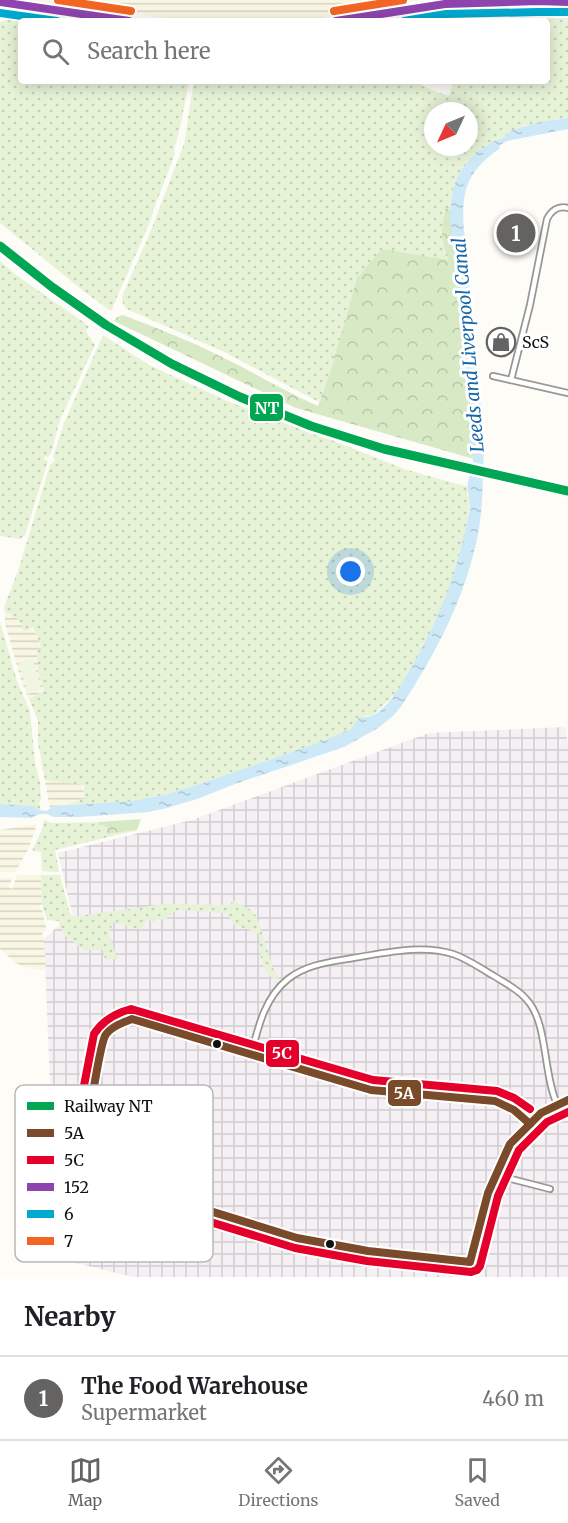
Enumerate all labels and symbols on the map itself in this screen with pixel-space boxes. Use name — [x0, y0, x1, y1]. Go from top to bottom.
north arrow — [424, 102, 478, 156]
pin: 1 — [496, 210, 536, 256]
water label: Leeds and Liverpool Canal — [447, 237, 489, 453]
shop icon: ScS — [485, 326, 517, 358]
place label: ScS — [522, 332, 549, 352]
line badge: NT — [249, 393, 284, 422]
text: NT — [255, 398, 280, 418]
your location — [336, 557, 365, 586]
unlabelled marker — [211, 1038, 223, 1050]
line badge: 5C — [265, 1039, 300, 1068]
text: 5C — [272, 1043, 292, 1063]
line badge: 5A — [387, 1079, 422, 1107]
text: 5A — [394, 1083, 415, 1103]
legend — [15, 1085, 213, 1262]
text: Railway NT — [64, 1096, 153, 1116]
text: 5A — [64, 1123, 85, 1143]
text: 5C — [64, 1150, 84, 1170]
text: 152 — [64, 1177, 89, 1197]
text: 6 — [64, 1204, 74, 1224]
text: 7 — [64, 1231, 73, 1251]
unlabelled marker — [324, 1238, 336, 1250]

